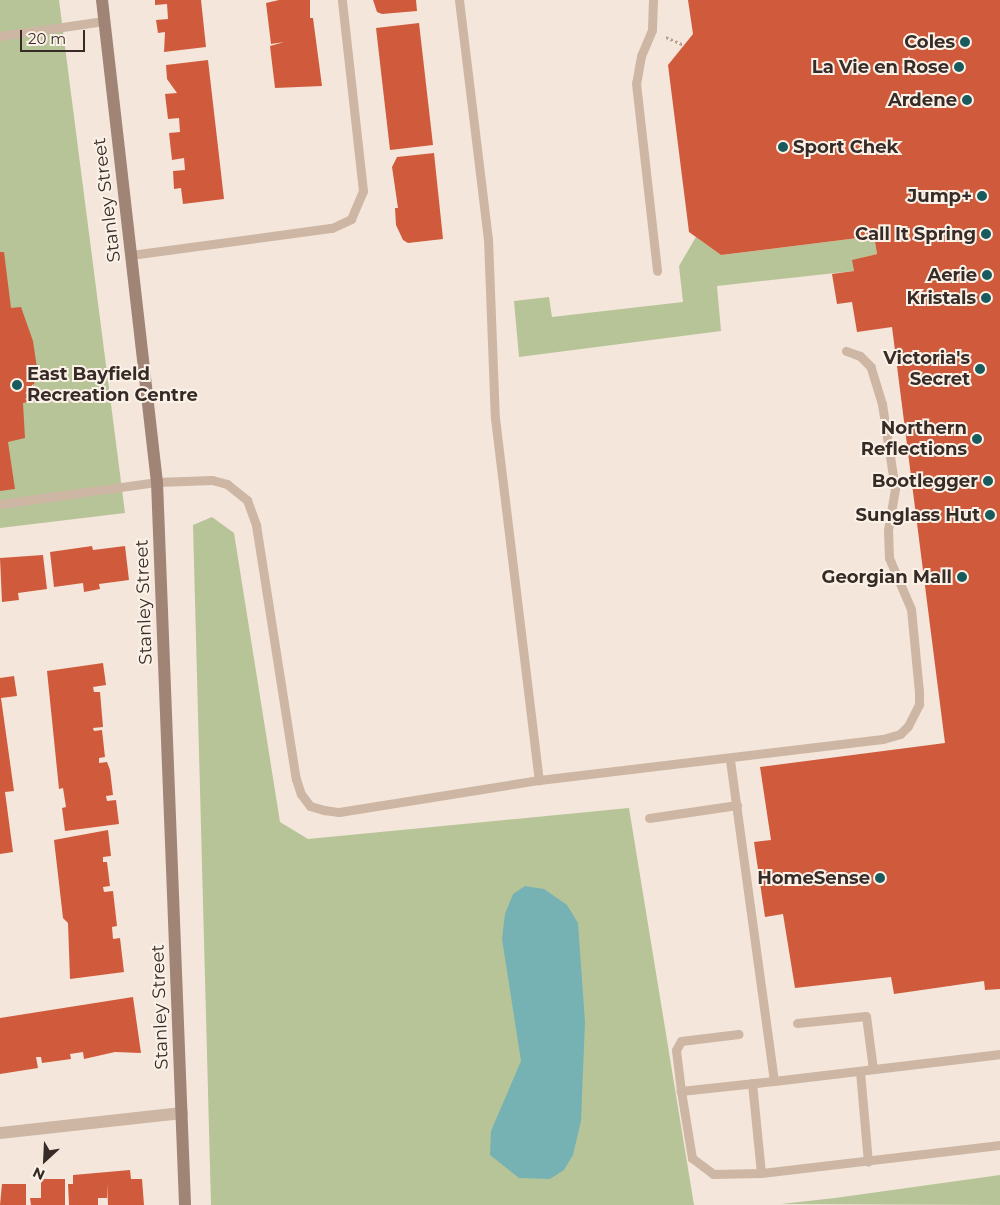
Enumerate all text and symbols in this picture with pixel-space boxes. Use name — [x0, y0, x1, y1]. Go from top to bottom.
scale bar — [22, 20, 88, 52]
text: 20 m — [28, 29, 66, 48]
place label: Coles — [904, 31, 955, 53]
marker: Coles — [959, 36, 971, 48]
place label: La Vie en Rose — [812, 56, 949, 78]
marker: La Vie en Rose — [953, 61, 965, 73]
place label: Ardene — [888, 89, 957, 111]
marker: Ardene — [961, 94, 973, 106]
place label: Sport Chek — [793, 136, 898, 158]
street label: Stanley Street — [89, 137, 125, 263]
marker: Sport Chek — [777, 141, 789, 153]
place label: Jump+ — [908, 185, 972, 207]
marker: Jump+ — [976, 190, 988, 202]
place label: Call It Spring — [855, 223, 976, 245]
marker: Call It Spring — [980, 228, 992, 240]
place label: Aerie — [927, 264, 977, 286]
marker: Aerie — [981, 269, 993, 281]
place label: Kristals — [907, 287, 976, 309]
marker: Kristals — [980, 292, 992, 304]
place label: Victoria's Secret — [883, 348, 970, 390]
marker: Victoria's Secret — [974, 363, 986, 375]
place label: East Bayfield Recreation Centre — [27, 364, 198, 406]
marker: East Bayfield Recreation Centre — [11, 379, 23, 391]
place label: Northern Reflections — [861, 418, 967, 460]
marker: Northern Reflections — [971, 433, 983, 445]
place label: Bootlegger — [872, 470, 978, 492]
marker: Bootlegger — [982, 475, 994, 487]
place label: Sunglass Hut — [856, 504, 980, 526]
marker: Sunglass Hut — [984, 509, 996, 521]
street label: Stanley Street — [131, 539, 157, 665]
place label: Georgian Mall — [822, 566, 952, 588]
marker: Georgian Mall — [956, 571, 968, 583]
place label: HomeSense — [757, 867, 870, 889]
marker: HomeSense — [874, 872, 886, 884]
street label: Stanley Street — [147, 944, 173, 1070]
north arrow — [20, 1135, 70, 1185]
text: N — [30, 1163, 48, 1184]

